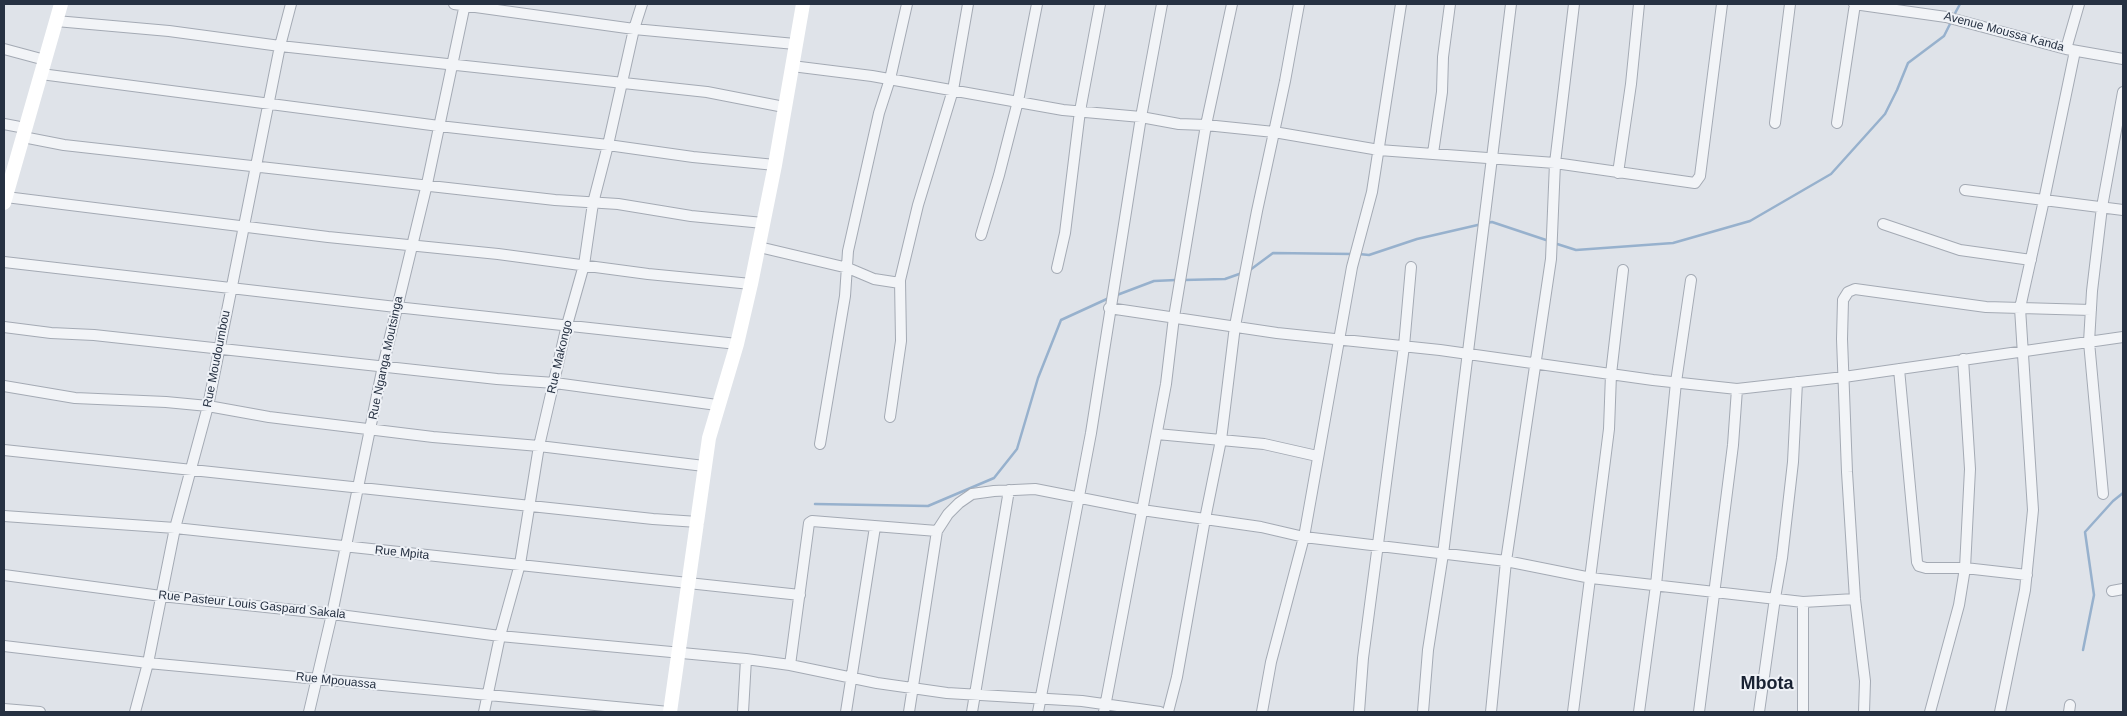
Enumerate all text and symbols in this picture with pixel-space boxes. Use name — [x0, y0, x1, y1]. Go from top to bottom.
street label: Avenue Moussa Kanda — [1942, 9, 2066, 55]
street label: Rue Nganga Moutsinga — [366, 295, 406, 421]
street label: Rue Moudoumbou — [201, 309, 233, 409]
street label: Rue Makongo — [545, 319, 575, 395]
street label: Rue Mpita — [374, 543, 430, 563]
street label: Rue Pasteur Louis Gaspard Sakala — [158, 588, 346, 622]
street label: Rue Mpouassa — [295, 670, 377, 692]
district label: Mbota — [1741, 673, 1793, 695]

